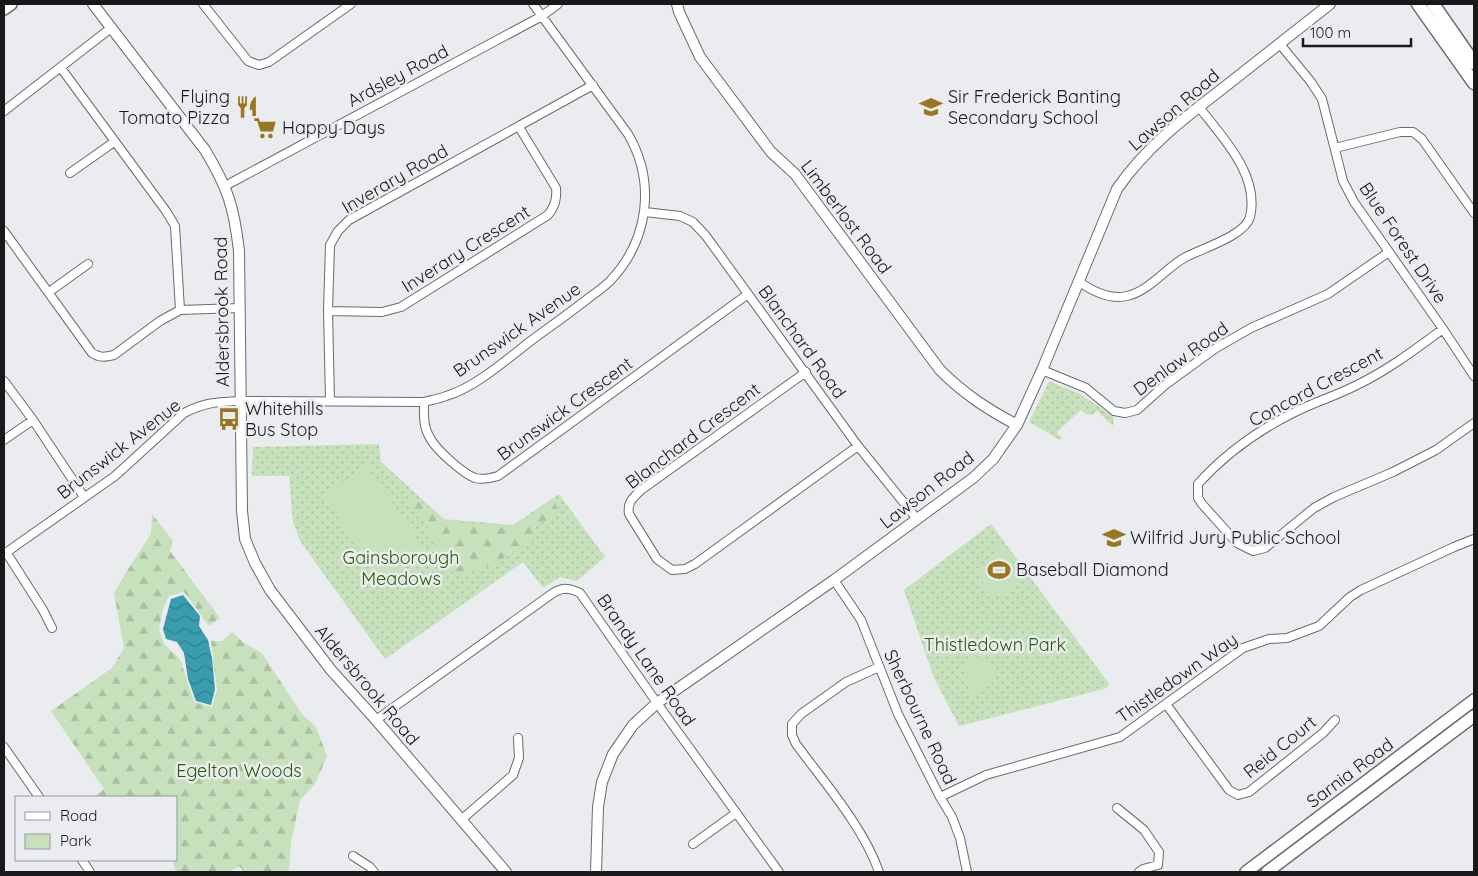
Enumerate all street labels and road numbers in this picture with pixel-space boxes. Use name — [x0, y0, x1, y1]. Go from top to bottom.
street label: Ardsley Road — [343, 39, 452, 112]
street label: Lawson Road — [1123, 64, 1224, 155]
street label: Inverary Road — [338, 139, 452, 218]
street label: Limberlost Road — [796, 155, 897, 278]
street label: Blue Forest Drive — [1354, 178, 1452, 308]
street label: Inverary Crescent — [397, 200, 534, 297]
street label: Aldersbrook Road — [209, 237, 234, 387]
street label: Brunswick Avenue — [448, 277, 585, 382]
street label: Blanchard Road — [754, 281, 851, 403]
street label: Denlaw Road — [1129, 316, 1233, 401]
street label: Concord Crescent — [1245, 342, 1387, 432]
street label: Brunswick Crescent — [492, 352, 637, 465]
street label: Blanchard Crescent — [621, 377, 765, 494]
street label: Brunswick Avenue — [52, 393, 185, 504]
street label: Lawson Road — [875, 446, 978, 533]
street label: Brandy Lane Road — [592, 589, 701, 730]
street label: Aldersbrook Road — [310, 620, 425, 750]
street label: Thistledown Way — [1112, 627, 1242, 728]
street label: Sherbourne Road — [879, 646, 962, 788]
street label: Reid Court — [1238, 710, 1321, 783]
street label: Sarnia Road — [1302, 733, 1398, 813]

